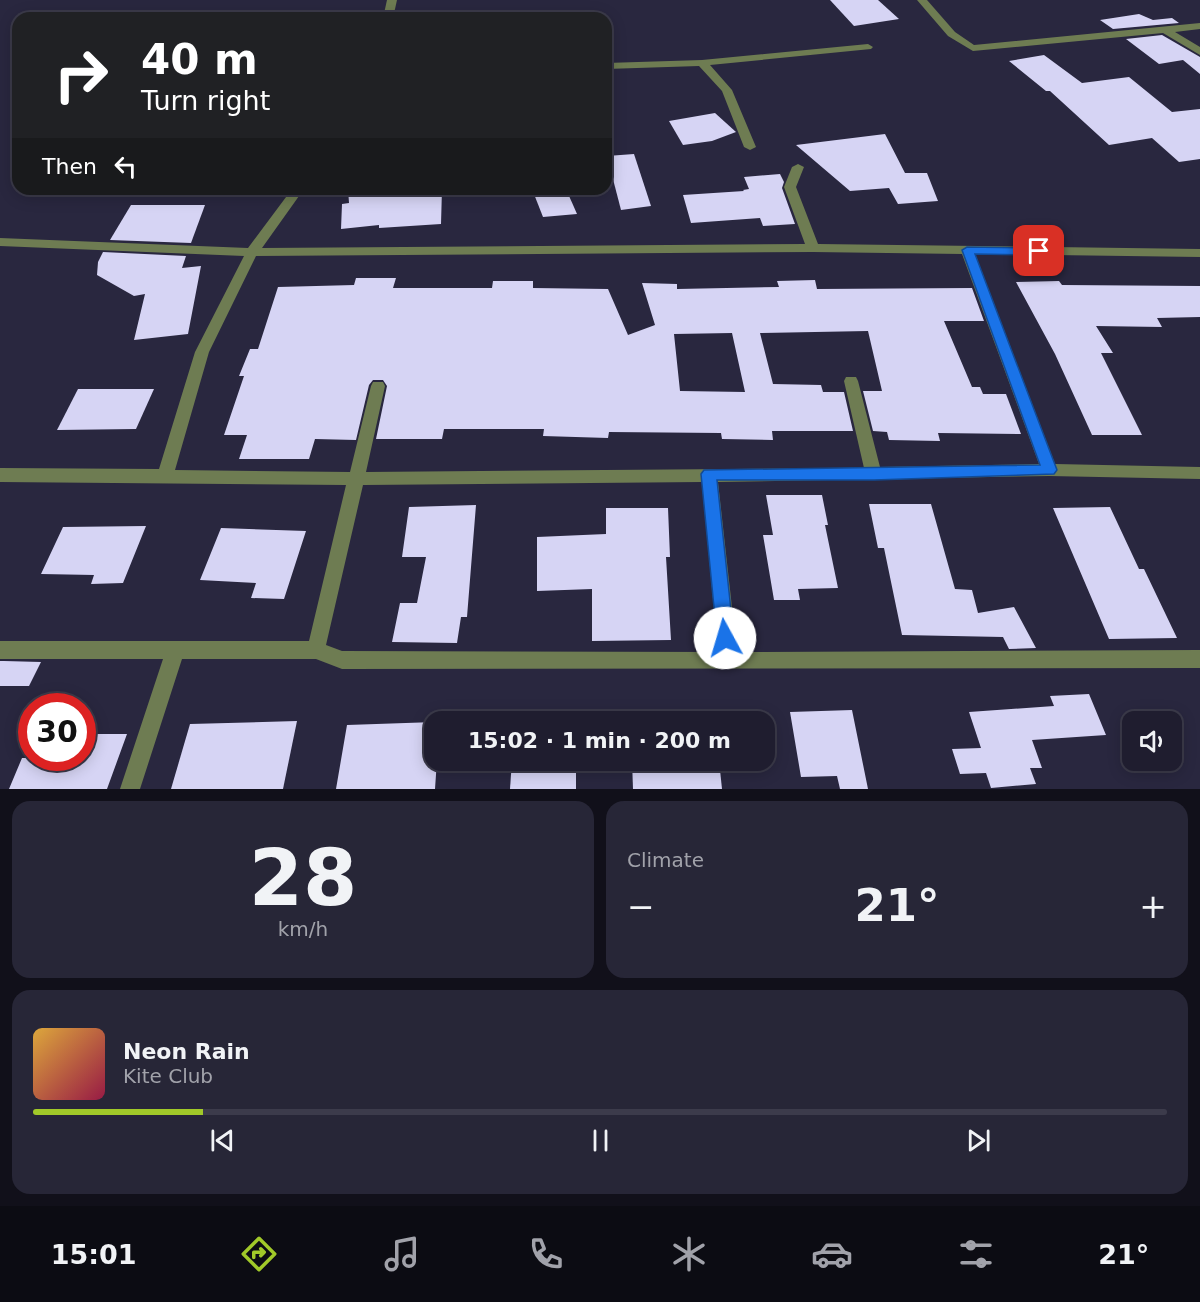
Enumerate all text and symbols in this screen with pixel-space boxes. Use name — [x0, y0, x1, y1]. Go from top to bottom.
text: 40 m — [141, 35, 258, 84]
icon: right — [42, 36, 120, 114]
text: Turn right — [141, 85, 270, 116]
icon: left — [109, 150, 142, 183]
text: Then — [42, 154, 97, 179]
pin — [1013, 225, 1064, 276]
icon: arrive — [1022, 234, 1055, 267]
position arrow — [693, 606, 757, 670]
speed limit sign: 30 — [18, 693, 96, 771]
map controls — [1122, 711, 1182, 771]
button: sound — [1122, 711, 1182, 771]
text: 15:02 · 1 min · 200 m — [468, 728, 731, 753]
text: 28 — [249, 833, 357, 923]
text: Climate — [627, 848, 704, 872]
text: 21° — [854, 879, 940, 932]
text: − — [627, 887, 655, 926]
text: + — [1139, 887, 1167, 926]
text: km/h — [278, 917, 328, 941]
text: Neon Rain — [123, 1039, 250, 1064]
text: Kite Club — [123, 1064, 213, 1088]
icon: previous — [206, 1124, 239, 1157]
icon: pause — [584, 1124, 617, 1157]
icon: next — [962, 1124, 995, 1157]
icon: directions — [238, 1233, 280, 1275]
icon: music — [381, 1233, 423, 1275]
icon: phone — [525, 1233, 567, 1275]
icon: climate — [668, 1233, 710, 1275]
icon: car — [811, 1233, 853, 1275]
icon: filters — [955, 1233, 997, 1275]
text: 15:01 — [51, 1239, 137, 1270]
text: 21° — [1098, 1239, 1149, 1270]

